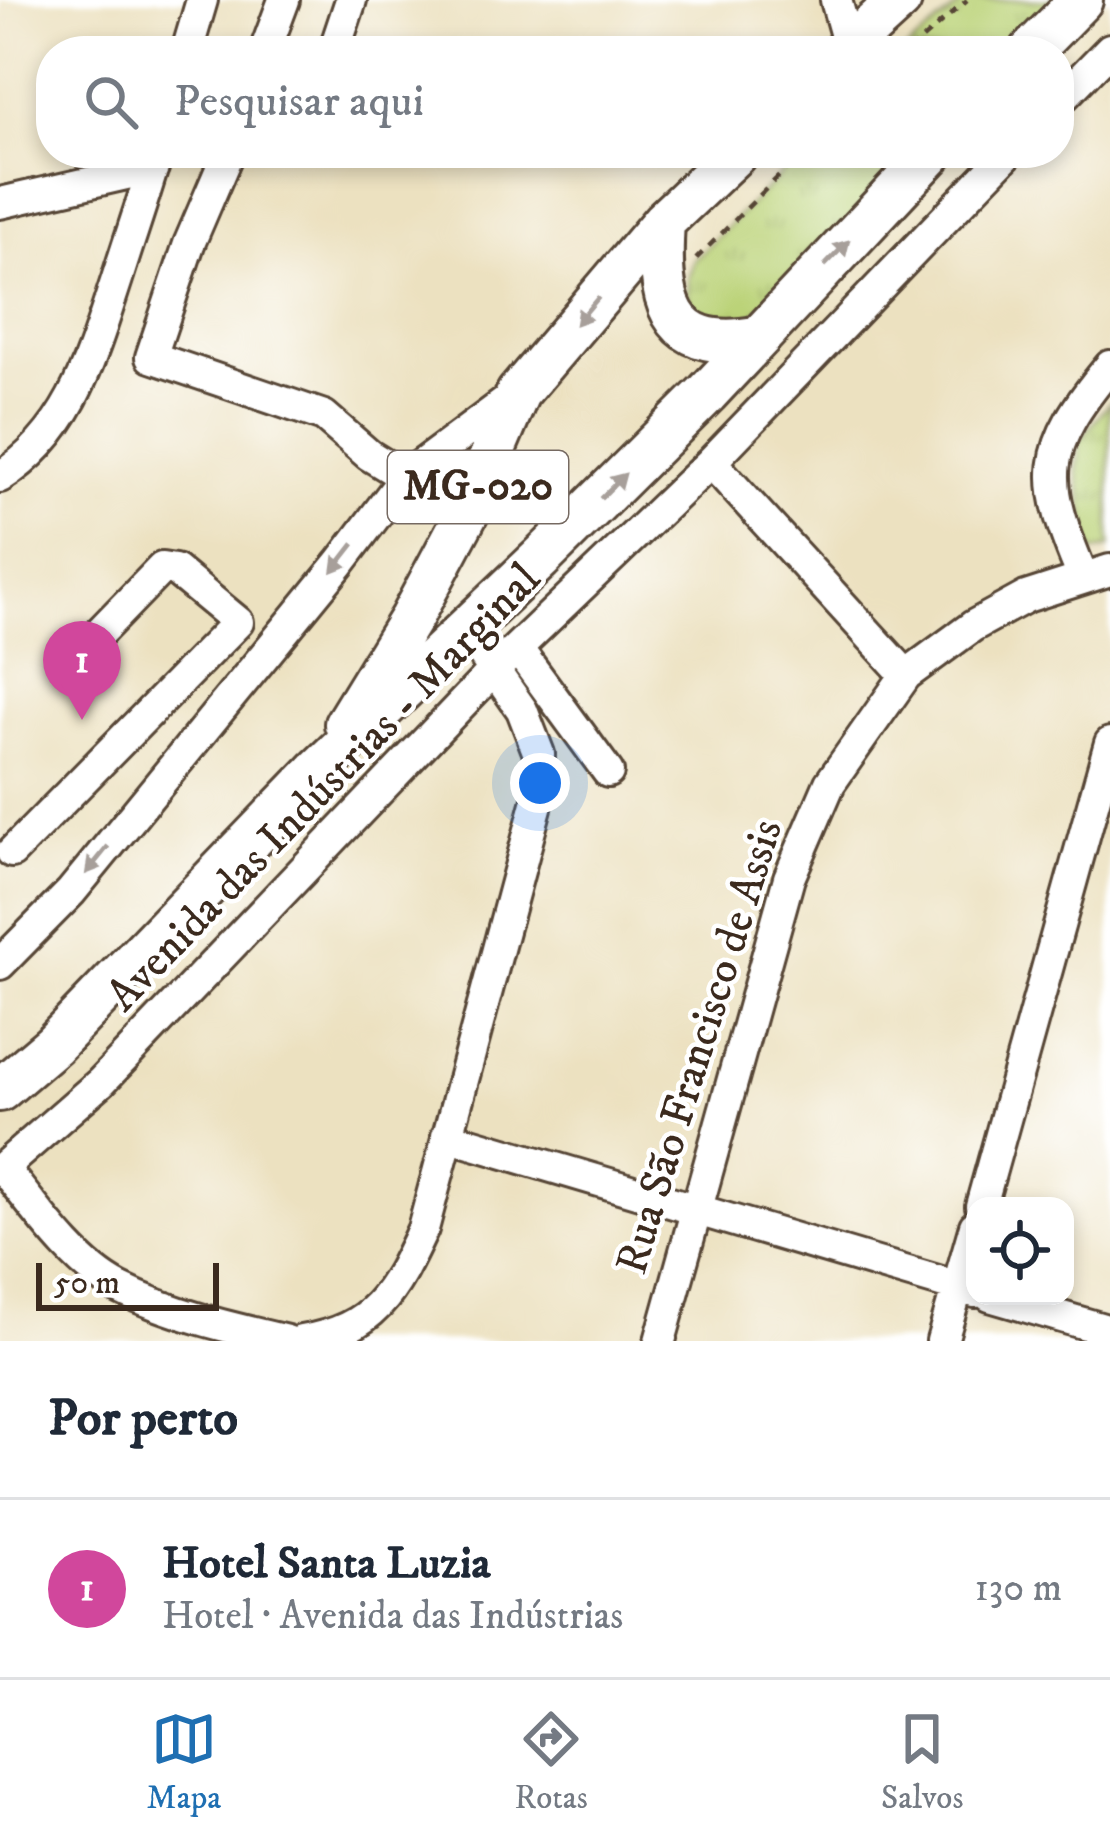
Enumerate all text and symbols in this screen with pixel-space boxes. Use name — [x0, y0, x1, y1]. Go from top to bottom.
search box — [36, 36, 1074, 168]
icon: search — [78, 69, 144, 135]
text: Pesquisar aqui — [174, 74, 424, 130]
one-way arrow — [823, 239, 850, 268]
one-way arrow — [575, 296, 601, 326]
road number: MG-020 — [388, 451, 568, 523]
one-way arrow — [599, 472, 627, 500]
one-way arrow — [331, 542, 356, 574]
street label: Avenida das Indústrias - Marginal — [95, 552, 553, 1024]
pin: 1 — [43, 621, 121, 720]
your location — [510, 753, 570, 813]
street label: Rua São Francisco de Assis — [604, 813, 796, 1281]
one-way arrow — [85, 845, 110, 876]
map controls — [966, 1197, 1074, 1305]
button: locate — [966, 1197, 1074, 1305]
scale bar — [36, 1257, 219, 1310]
text: 50 m — [54, 1263, 120, 1304]
text: Por perto — [48, 1387, 238, 1451]
text: Hotel Santa Luzia — [162, 1536, 491, 1592]
text: 1 — [80, 1564, 94, 1613]
text: 130 m — [974, 1564, 1062, 1613]
text: Hotel · Avenida das Indústrias — [162, 1592, 623, 1641]
tab: Mapa — [147, 1706, 221, 1819]
tab: Rotas — [514, 1706, 588, 1819]
tab: Salvos — [881, 1706, 963, 1819]

